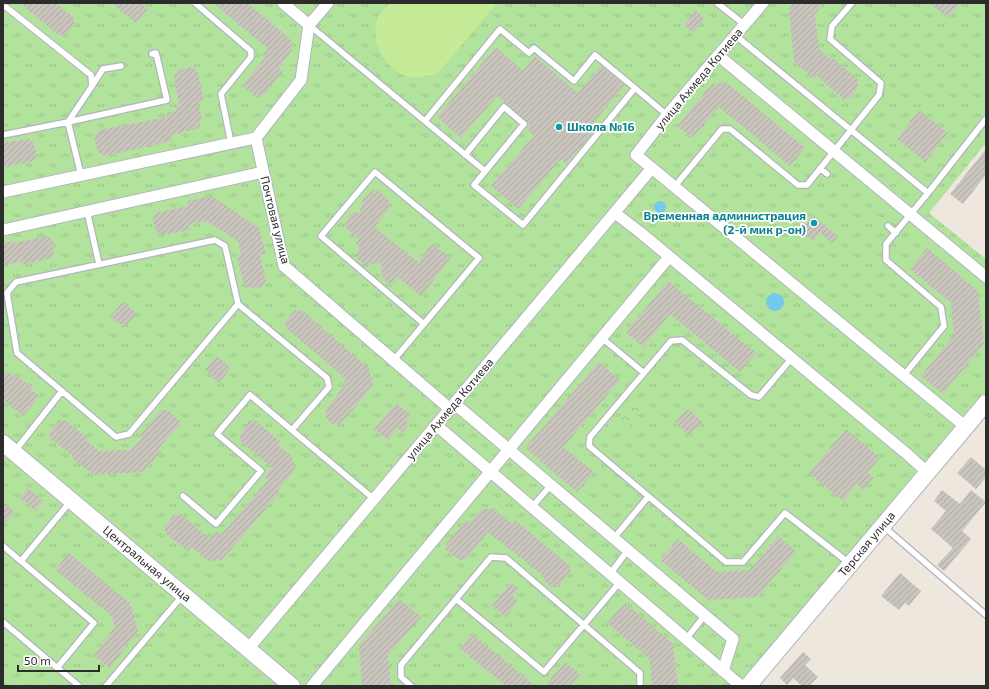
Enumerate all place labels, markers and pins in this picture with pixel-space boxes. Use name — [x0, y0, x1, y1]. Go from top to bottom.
place label: Школа №16 — [567, 119, 635, 133]
marker: Школа №16 — [554, 122, 564, 132]
place label: Временная администрация (2-й мик р-он) — [644, 208, 806, 236]
marker: Временная администрация (2-й мик р-он) — [809, 218, 819, 228]

